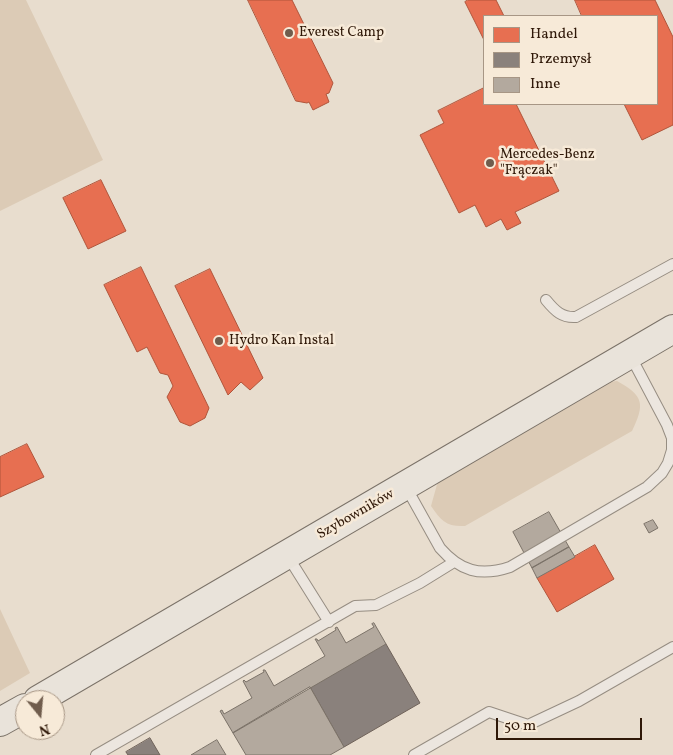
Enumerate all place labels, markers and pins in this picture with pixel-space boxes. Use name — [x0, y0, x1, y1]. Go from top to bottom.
place label: Everest Camp — [299, 25, 384, 41]
marker: Everest Camp — [283, 27, 295, 39]
place label: Mercedes-Benz "Frączak" — [500, 147, 595, 180]
marker: Mercedes-Benz "Frączak" — [484, 157, 496, 169]
place label: Hydro Kan Instal — [229, 333, 334, 349]
marker: Hydro Kan Instal — [213, 335, 225, 347]

